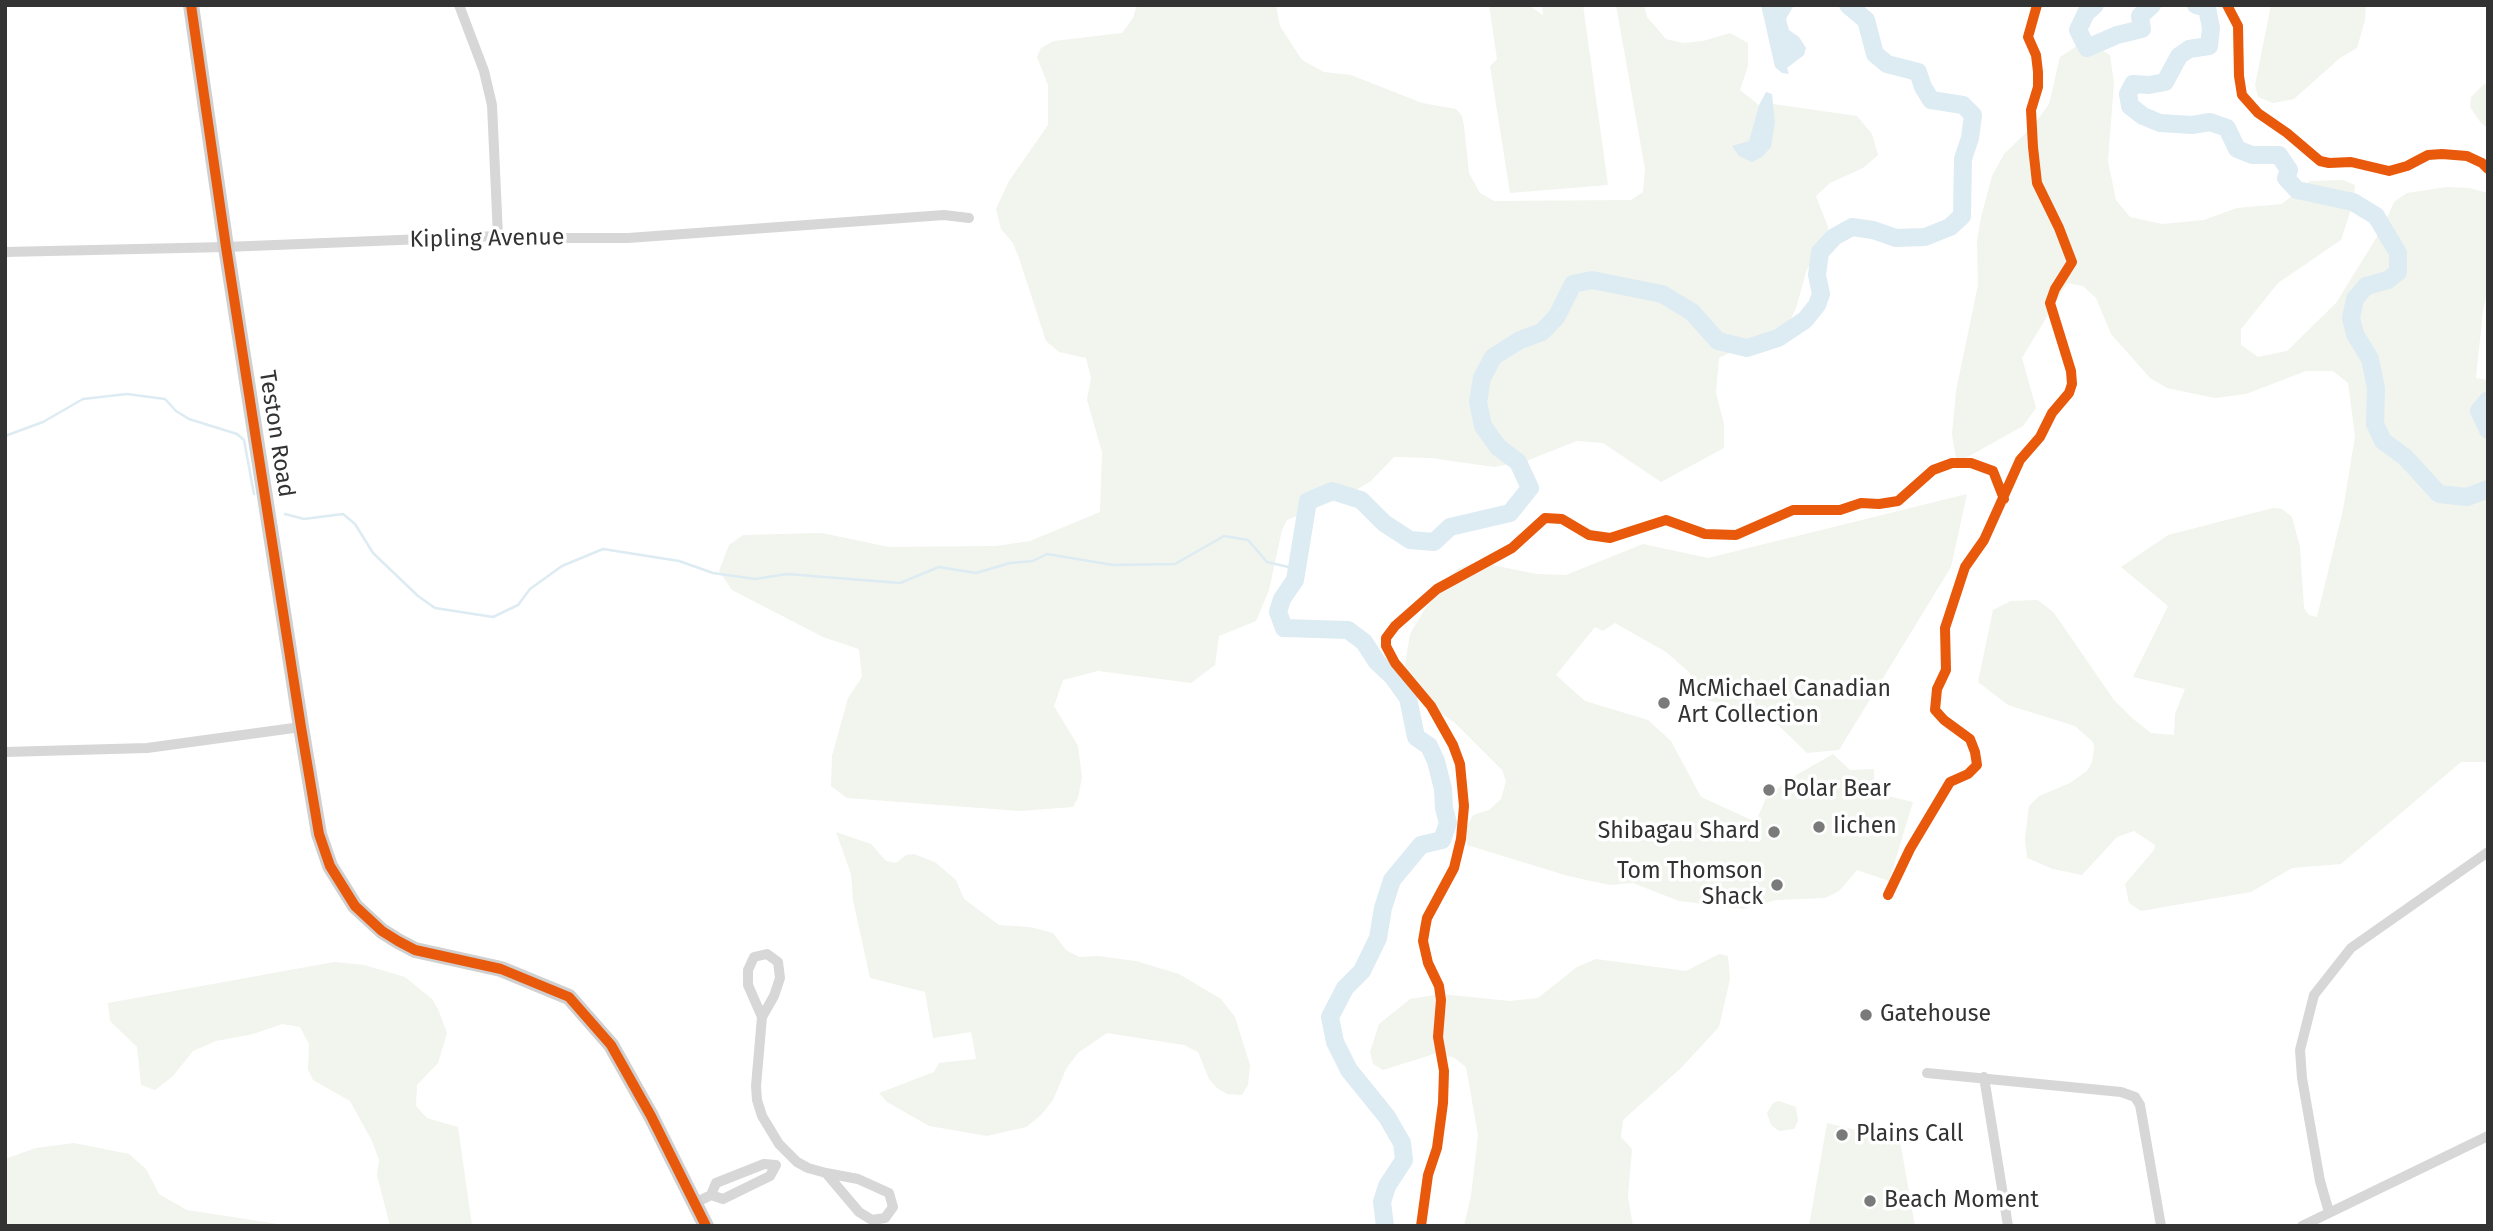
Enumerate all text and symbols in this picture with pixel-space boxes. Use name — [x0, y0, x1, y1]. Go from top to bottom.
street label: Kipling Avenue — [409, 224, 565, 254]
street label: Teston Road — [252, 369, 300, 499]
place label: McMichael Canadian Art Collection — [1678, 676, 1891, 730]
marker: McMichael Canadian Art Collection — [1656, 695, 1672, 711]
place label: Polar Bear — [1783, 776, 1891, 804]
marker: Polar Bear — [1761, 782, 1777, 798]
place label: Iichen — [1833, 813, 1897, 841]
place label: Shibagau Shard — [1598, 818, 1760, 846]
marker: Iichen — [1811, 819, 1827, 835]
marker: Shibagau Shard — [1766, 824, 1782, 840]
place label: Tom Thomson Shack — [1617, 858, 1763, 912]
marker: Tom Thomson Shack — [1769, 877, 1785, 893]
place label: Gatehouse — [1880, 1001, 1991, 1029]
marker: Gatehouse — [1858, 1007, 1874, 1023]
place label: Plains Call — [1856, 1121, 1963, 1149]
marker: Plains Call — [1834, 1127, 1850, 1143]
place label: Beach Moment — [1884, 1187, 2039, 1215]
marker: Beach Moment — [1862, 1193, 1878, 1209]

